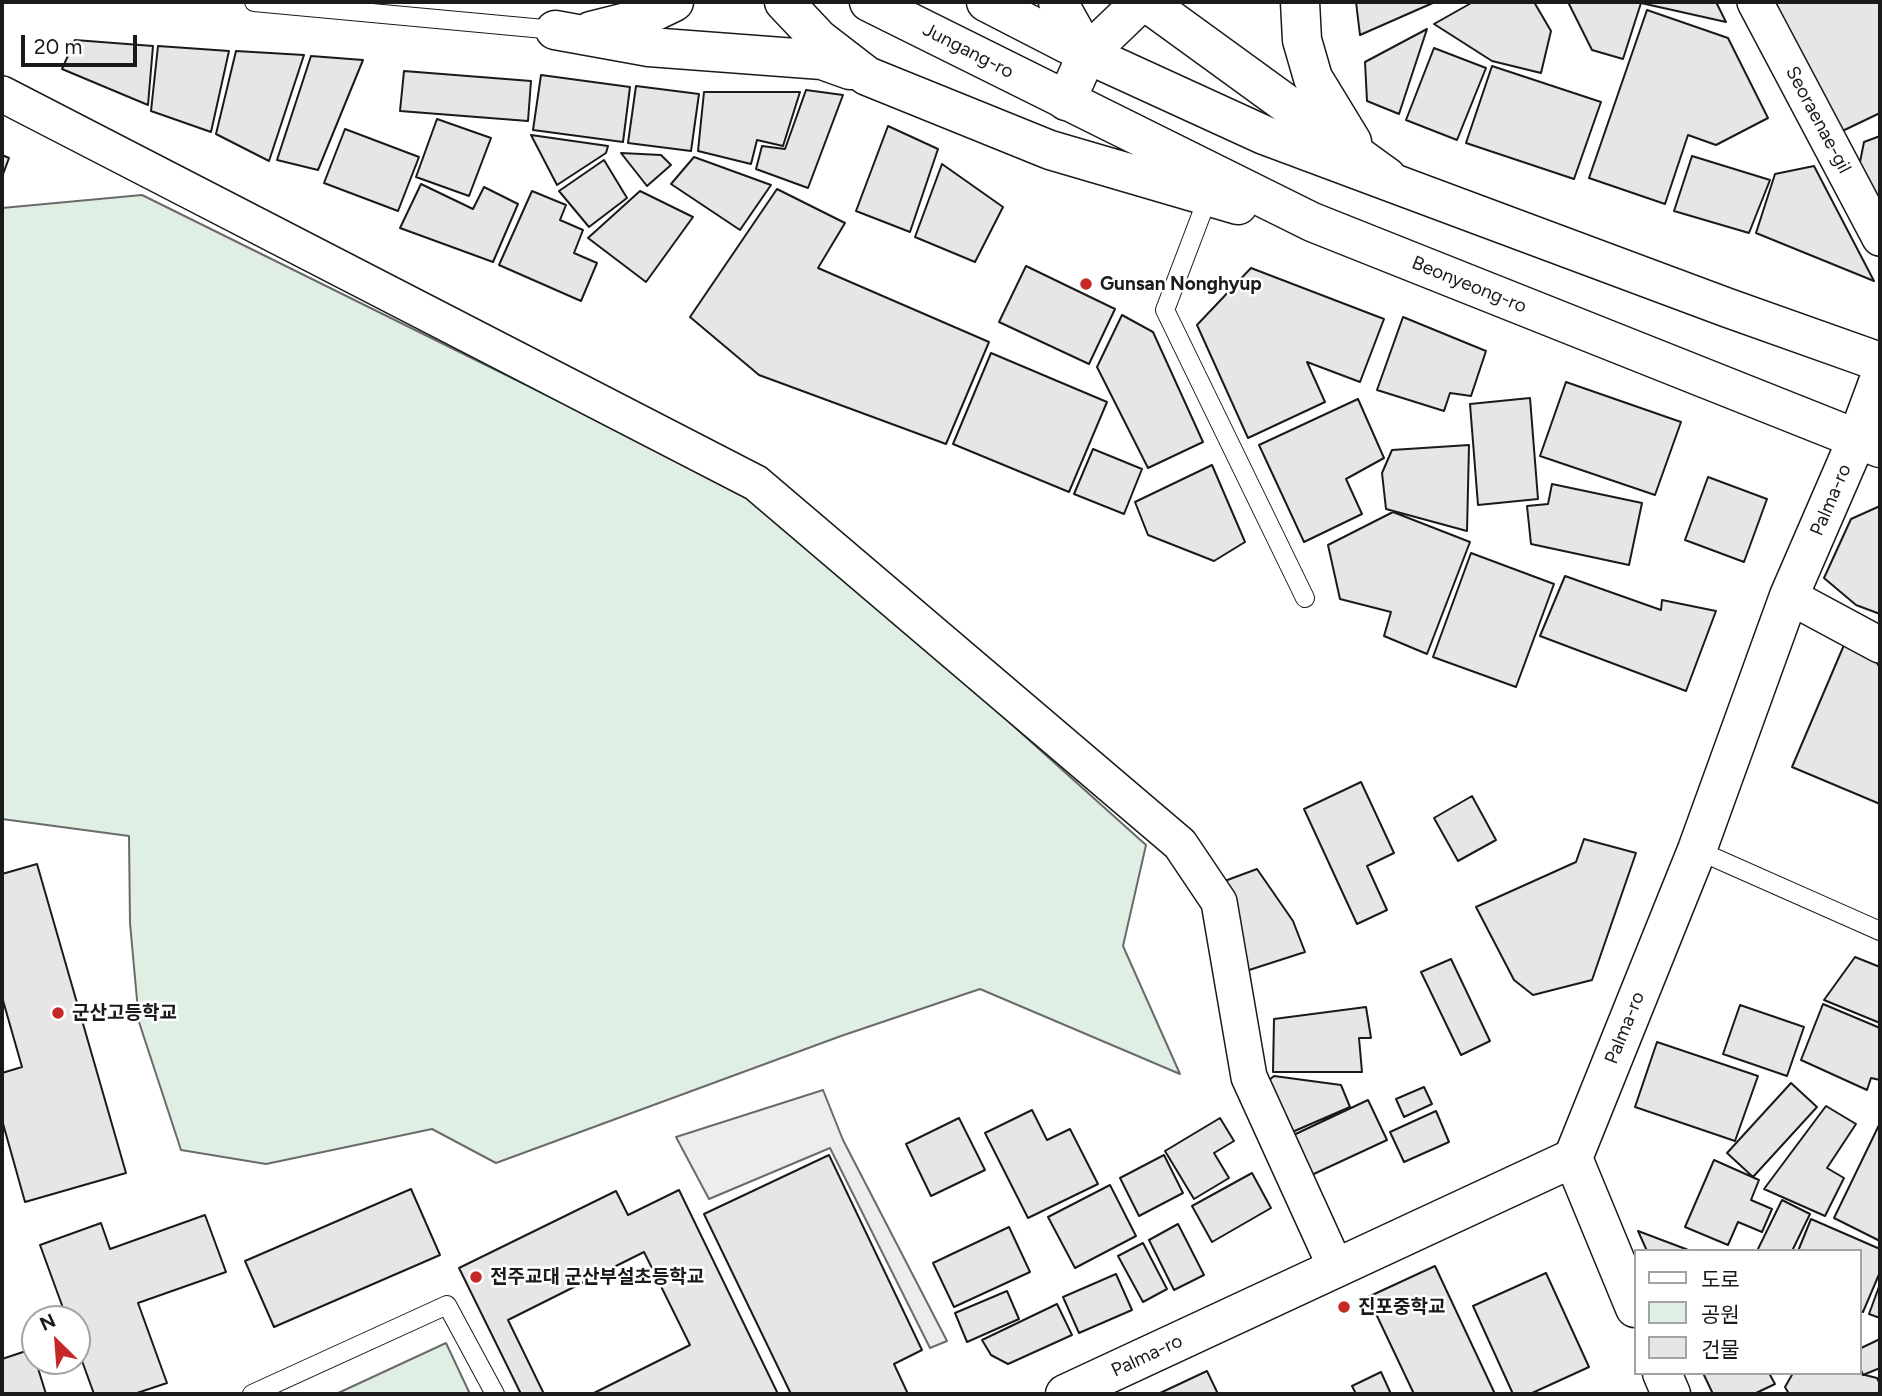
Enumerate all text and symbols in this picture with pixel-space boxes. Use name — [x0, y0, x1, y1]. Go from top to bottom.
street label: Jungang-ro — [919, 18, 1017, 84]
scale bar — [24, 21, 140, 65]
text: 20 m — [34, 34, 82, 59]
street label: Seoraenae-gil — [1780, 63, 1856, 177]
street label: Beonyeong-ro — [1408, 252, 1530, 318]
place label: Gunsan Nonghyup — [1100, 273, 1262, 295]
marker: Gunsan Nonghyup — [1078, 276, 1094, 292]
street label: Palma-ro — [1806, 461, 1856, 539]
street label: Palma-ro — [1600, 989, 1650, 1067]
place label: 군산고등학교 — [72, 1002, 177, 1024]
marker: 군산고등학교 — [50, 1005, 66, 1021]
legend — [1633, 1249, 1861, 1375]
place label: 전주교대 군산부설초등학교 — [490, 1266, 704, 1288]
text: 도로 — [1701, 1267, 1740, 1292]
marker: 전주교대 군산부설초등학교 — [468, 1269, 484, 1285]
place label: 진포중학교 — [1358, 1296, 1445, 1318]
marker: 진포중학교 — [1336, 1299, 1352, 1315]
text: 공원 — [1701, 1302, 1740, 1327]
north arrow — [21, 1305, 91, 1375]
text: N — [36, 1309, 59, 1336]
street label: Palma-ro — [1108, 1330, 1186, 1382]
text: 건물 — [1701, 1337, 1740, 1362]

